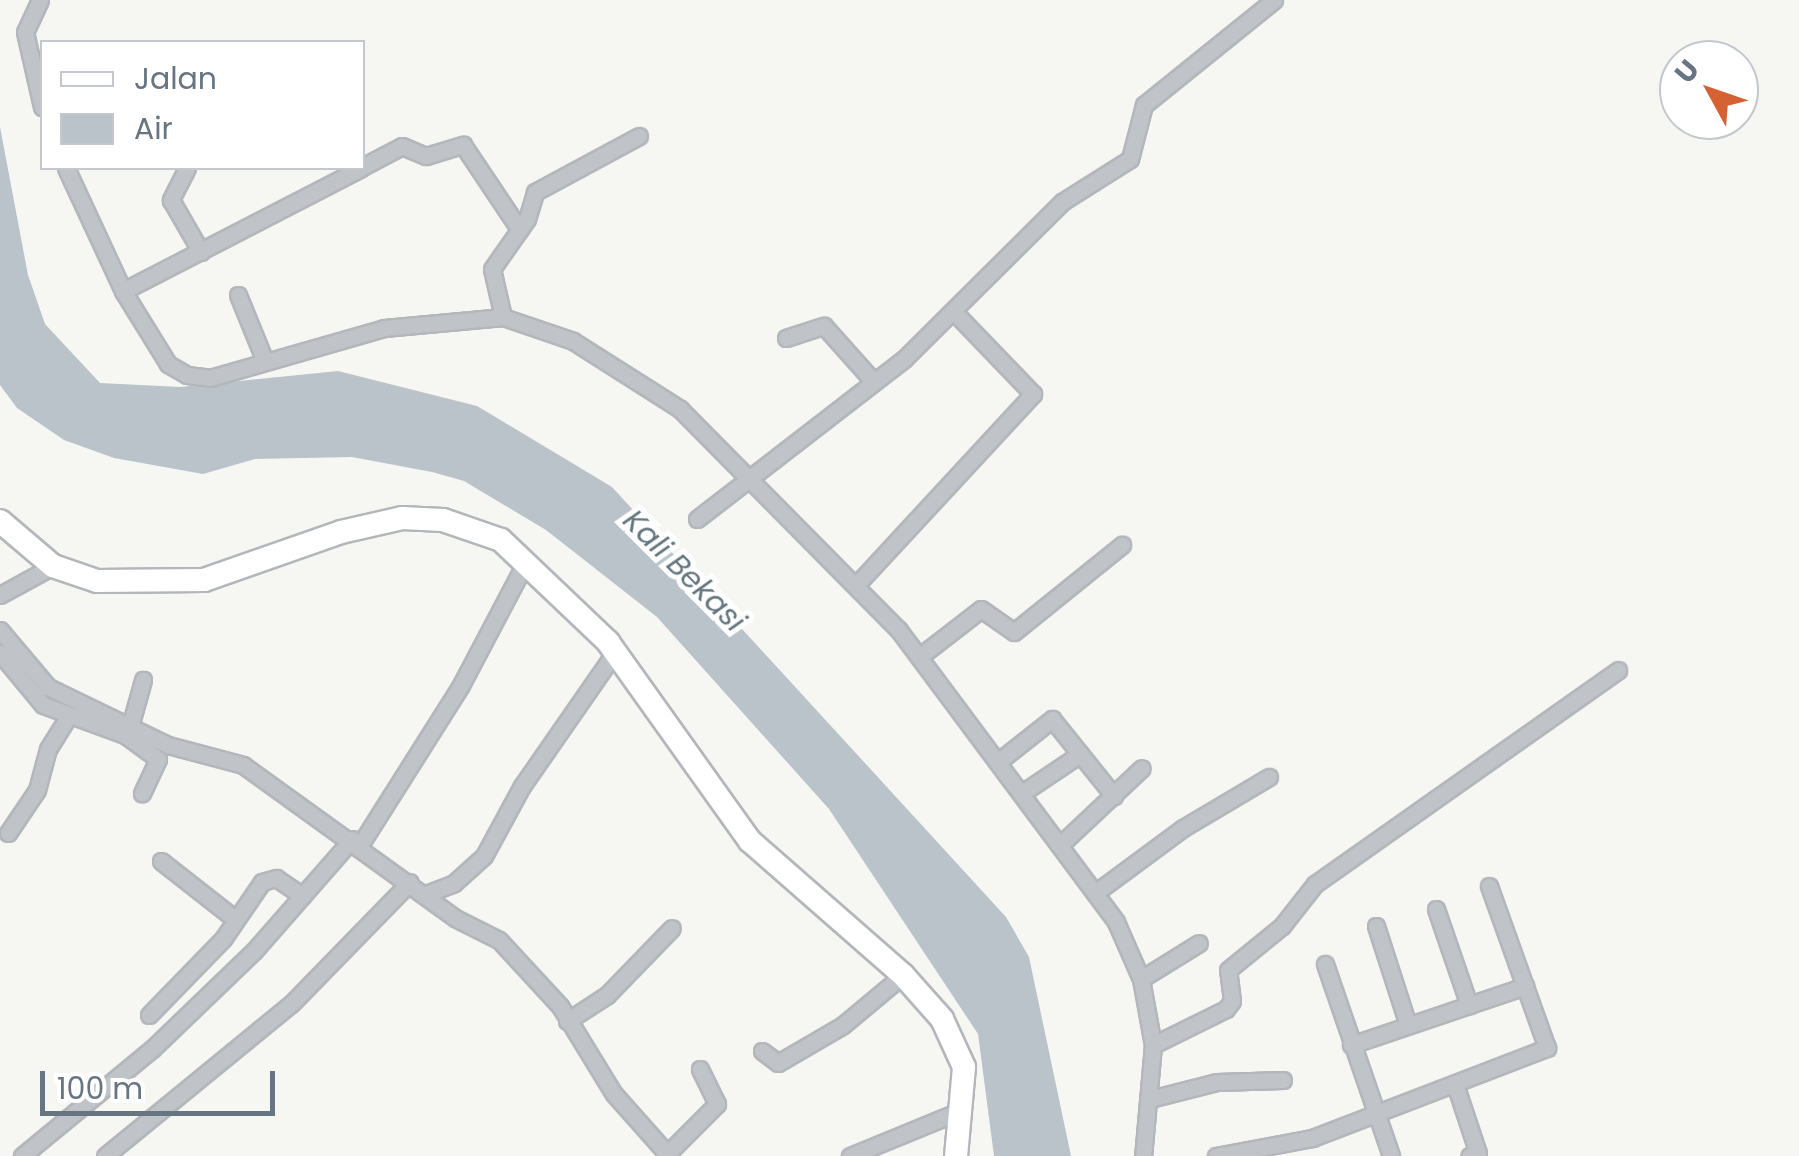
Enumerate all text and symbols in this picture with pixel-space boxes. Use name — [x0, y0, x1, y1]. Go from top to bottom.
legend — [40, 40, 365, 170]
north arrow — [1659, 40, 1759, 140]
text: U — [1666, 52, 1708, 92]
text: Jalan — [134, 57, 217, 100]
text: Air — [134, 107, 173, 150]
water label: Kali Bekasi — [616, 503, 752, 639]
scale bar — [45, 1051, 280, 1113]
text: 100 m — [57, 1067, 143, 1110]

